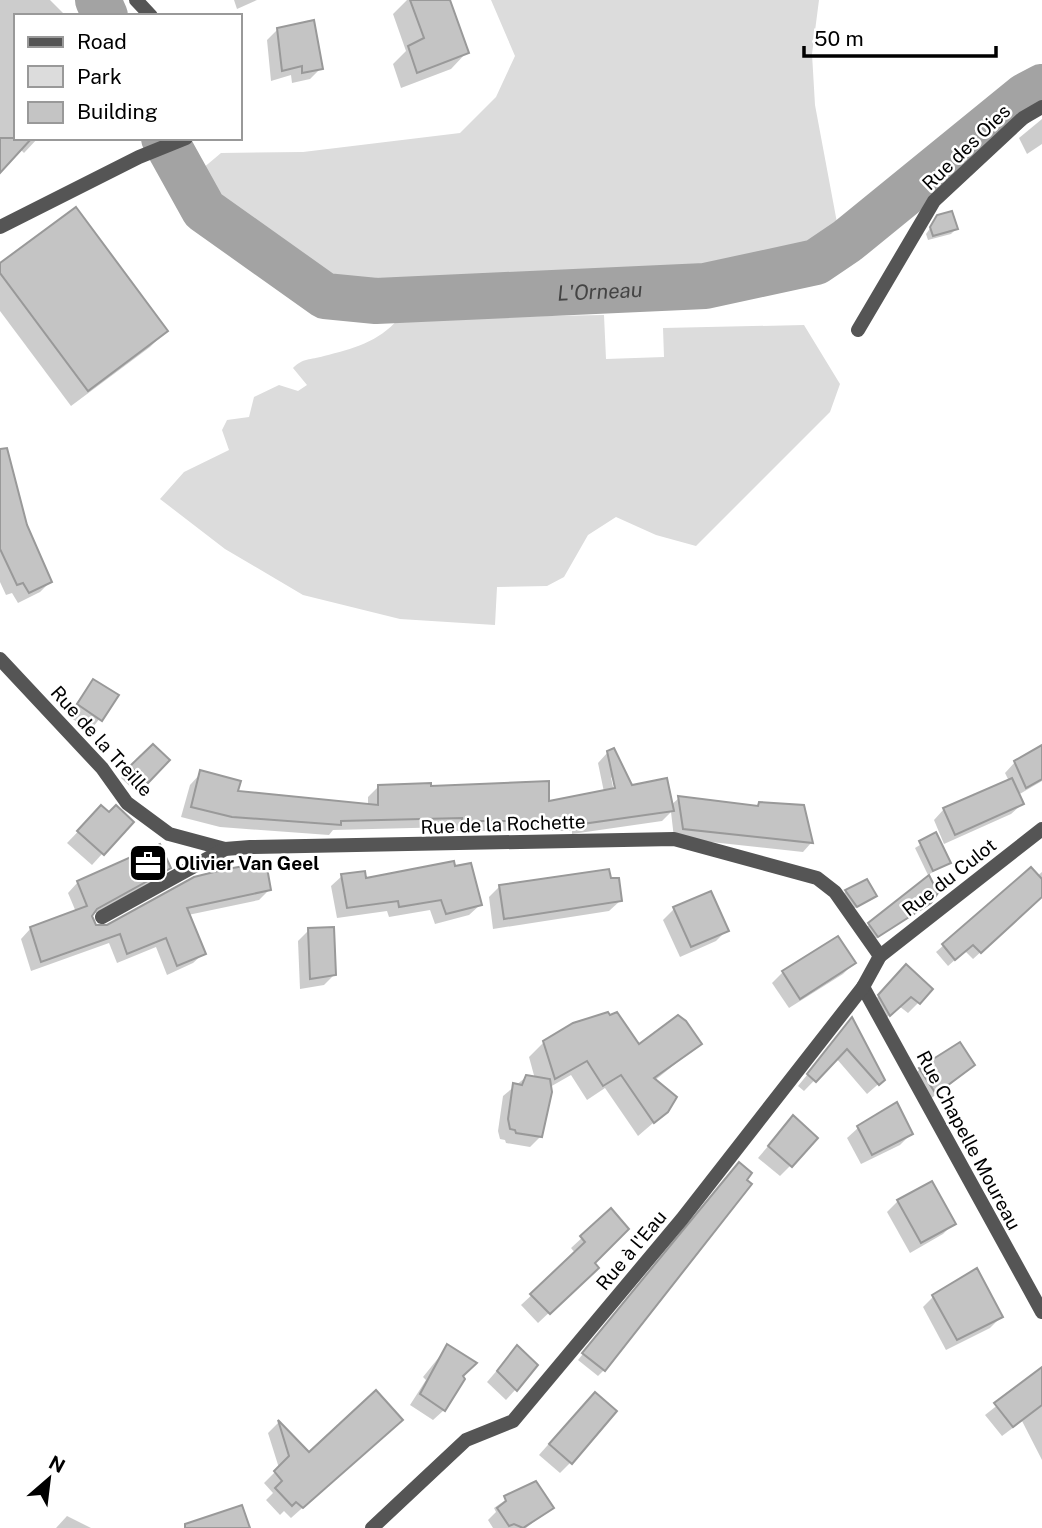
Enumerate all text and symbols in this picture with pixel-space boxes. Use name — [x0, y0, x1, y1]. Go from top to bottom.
legend — [14, 14, 242, 140]
scale bar — [804, 14, 996, 58]
text: 50 m — [814, 26, 864, 51]
text: Road — [77, 29, 127, 54]
text: Park — [77, 64, 122, 89]
text: Building — [77, 99, 158, 124]
street label: Rue des Oies — [917, 100, 1015, 194]
water label: L'Orneau — [556, 276, 643, 305]
street label: Rue de la Treille — [47, 681, 157, 801]
street label: Rue de la Rochette — [420, 810, 586, 838]
street label: Rue du Culot — [898, 834, 1000, 920]
office icon: Olivier Van Geel — [127, 842, 169, 884]
place label: Olivier Van Geel — [175, 852, 319, 874]
street label: Rue Chapelle Moureau — [912, 1047, 1026, 1233]
street label: Rue à l'Eau — [591, 1206, 671, 1294]
north arrow — [14, 1444, 84, 1514]
text: N — [45, 1451, 69, 1477]

